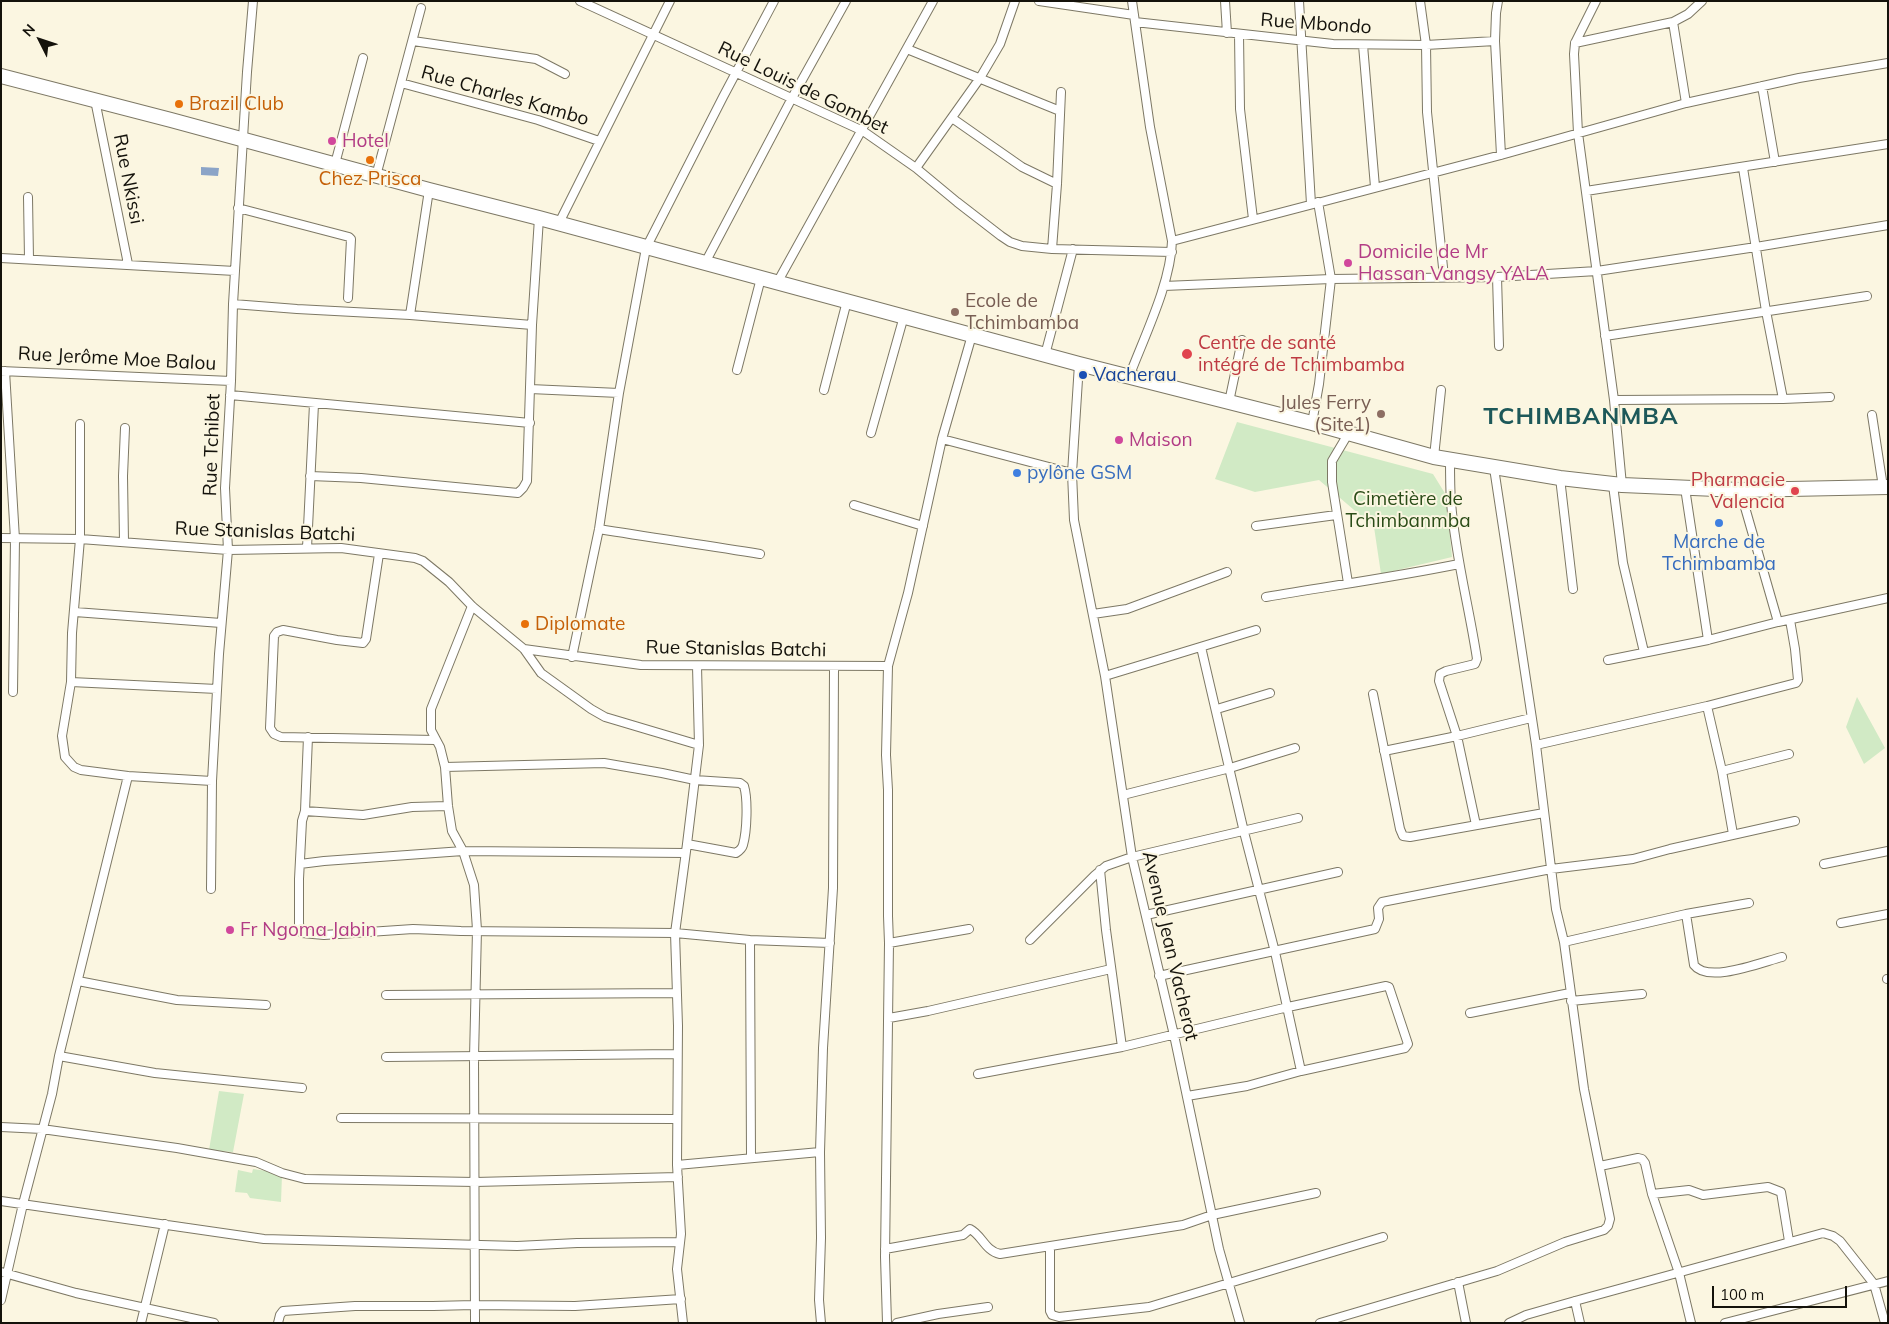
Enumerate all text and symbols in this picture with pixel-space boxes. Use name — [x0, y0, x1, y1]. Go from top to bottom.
street label: Rue Mbondo — [1260, 9, 1372, 39]
north arrow — [15, 15, 65, 65]
text: N — [18, 20, 39, 40]
street label: Rue Louis de Gombet — [714, 37, 892, 139]
street label: Rue Charles Kambo — [418, 61, 592, 131]
place label: Brazil Club — [189, 93, 284, 115]
marker: Brazil Club — [173, 98, 185, 110]
place label: Hotel — [342, 130, 389, 152]
street label: Rue Nkissi — [108, 132, 148, 226]
marker: Hotel — [326, 135, 338, 147]
marker: Chez Prisca — [364, 154, 376, 166]
place label: Chez Prisca — [319, 168, 421, 190]
place label: Domicile de Mr Hassan Vangsy YALA — [1358, 241, 1549, 285]
marker: Domicile de Mr Hassan Vangsy YALA — [1342, 257, 1354, 269]
place label: Ecole de Tchimbamba — [965, 290, 1079, 334]
marker: Ecole de Tchimbamba — [949, 306, 961, 318]
place label: Centre de santé intégré de Tchimbamba — [1198, 332, 1405, 376]
street label: Rue Jerôme Moe Balou — [17, 342, 217, 376]
marker: Centre de santé intégré de Tchimbamba — [1180, 347, 1194, 361]
place label: Vacherau — [1093, 364, 1177, 386]
marker: Vacherau — [1077, 369, 1089, 381]
place label: Jules Ferry (Site1) — [1279, 392, 1371, 436]
street label: Rue Tchibet — [199, 393, 225, 497]
district label: TCHIMBANMBA — [1482, 403, 1680, 431]
marker: Jules Ferry (Site1) — [1375, 408, 1387, 420]
place label: Maison — [1129, 429, 1193, 451]
marker: Maison — [1113, 434, 1125, 446]
place label: pylône GSM — [1027, 462, 1132, 484]
marker: pylône GSM — [1011, 467, 1023, 479]
place label: Pharmacie Valencia — [1691, 469, 1785, 513]
marker: Pharmacie Valencia — [1789, 485, 1801, 497]
park label: Cimetière de Tchimbanmba — [1345, 488, 1471, 532]
street label: Rue Stanislas Batchi — [174, 517, 356, 547]
marker: Marche de Tchimbamba — [1713, 517, 1725, 529]
place label: Marche de Tchimbamba — [1662, 531, 1776, 575]
place label: Diplomate — [535, 613, 625, 635]
marker: Diplomate — [519, 618, 531, 630]
street label: Rue Stanislas Batchi — [646, 636, 826, 662]
street label: Avenue Jean Vacherot — [1137, 849, 1203, 1043]
place label: Fr Ngoma Jabin — [240, 919, 377, 941]
marker: Fr Ngoma Jabin — [224, 924, 236, 936]
scale bar — [1714, 1276, 1849, 1308]
text: 100 m — [1720, 1285, 1764, 1304]

